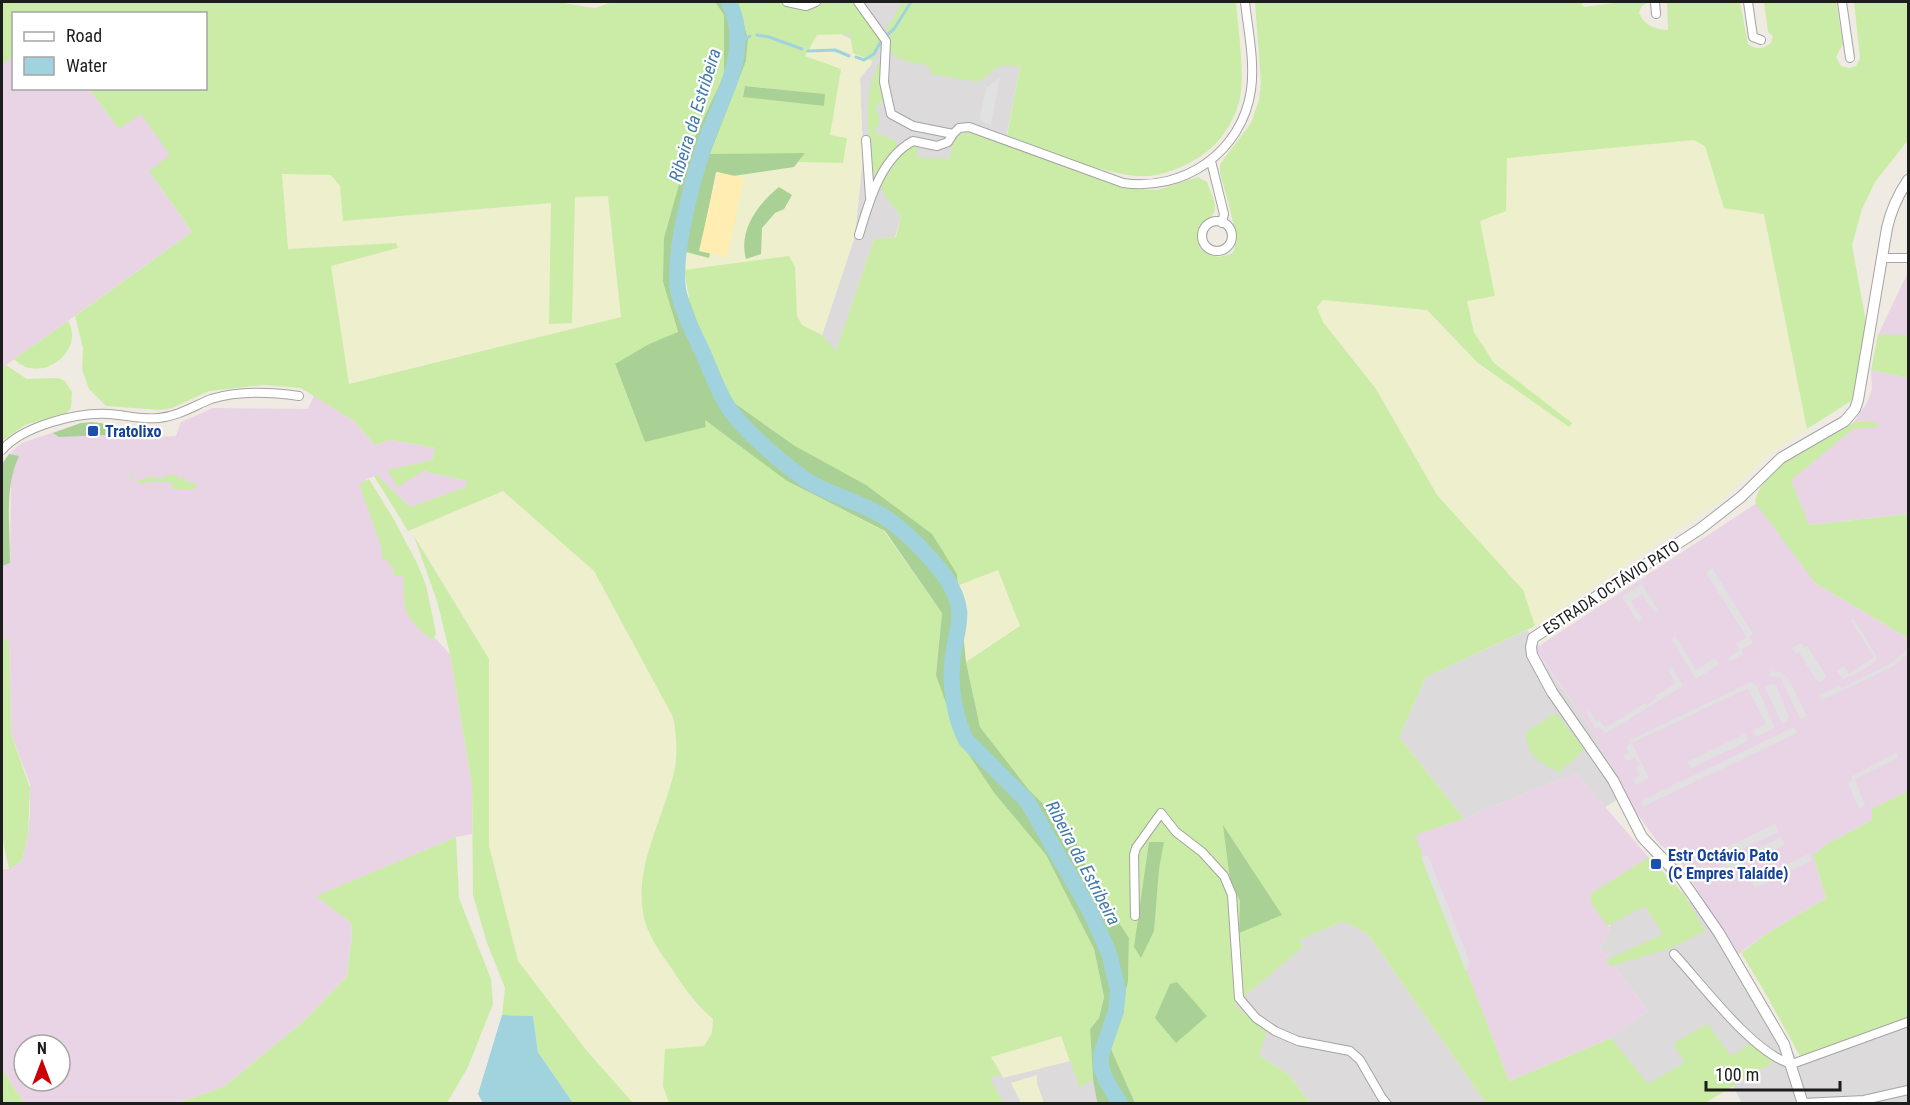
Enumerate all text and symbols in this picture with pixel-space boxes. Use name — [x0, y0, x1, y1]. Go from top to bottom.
legend — [12, 12, 207, 90]
text: Road — [66, 25, 102, 46]
water label: Ribeira da Estribeira — [664, 46, 725, 184]
text: Water — [66, 55, 108, 76]
place label: Tratolixo — [105, 422, 161, 441]
marker: Tratolixo — [86, 424, 100, 438]
street label: ESTRADA OCTÁVIO PATO — [1539, 536, 1683, 639]
water label: Ribeira da Estribeira — [1042, 797, 1125, 929]
place label: Estr Octávio Pato (C Empres Talaíde) — [1668, 846, 1788, 883]
marker: Estr Octávio Pato (C Empres Talaíde) — [1649, 857, 1663, 871]
north arrow — [12, 1033, 72, 1093]
text: N — [37, 1039, 47, 1058]
scale bar — [1706, 1054, 1840, 1092]
text: 100 m — [1715, 1064, 1759, 1085]

